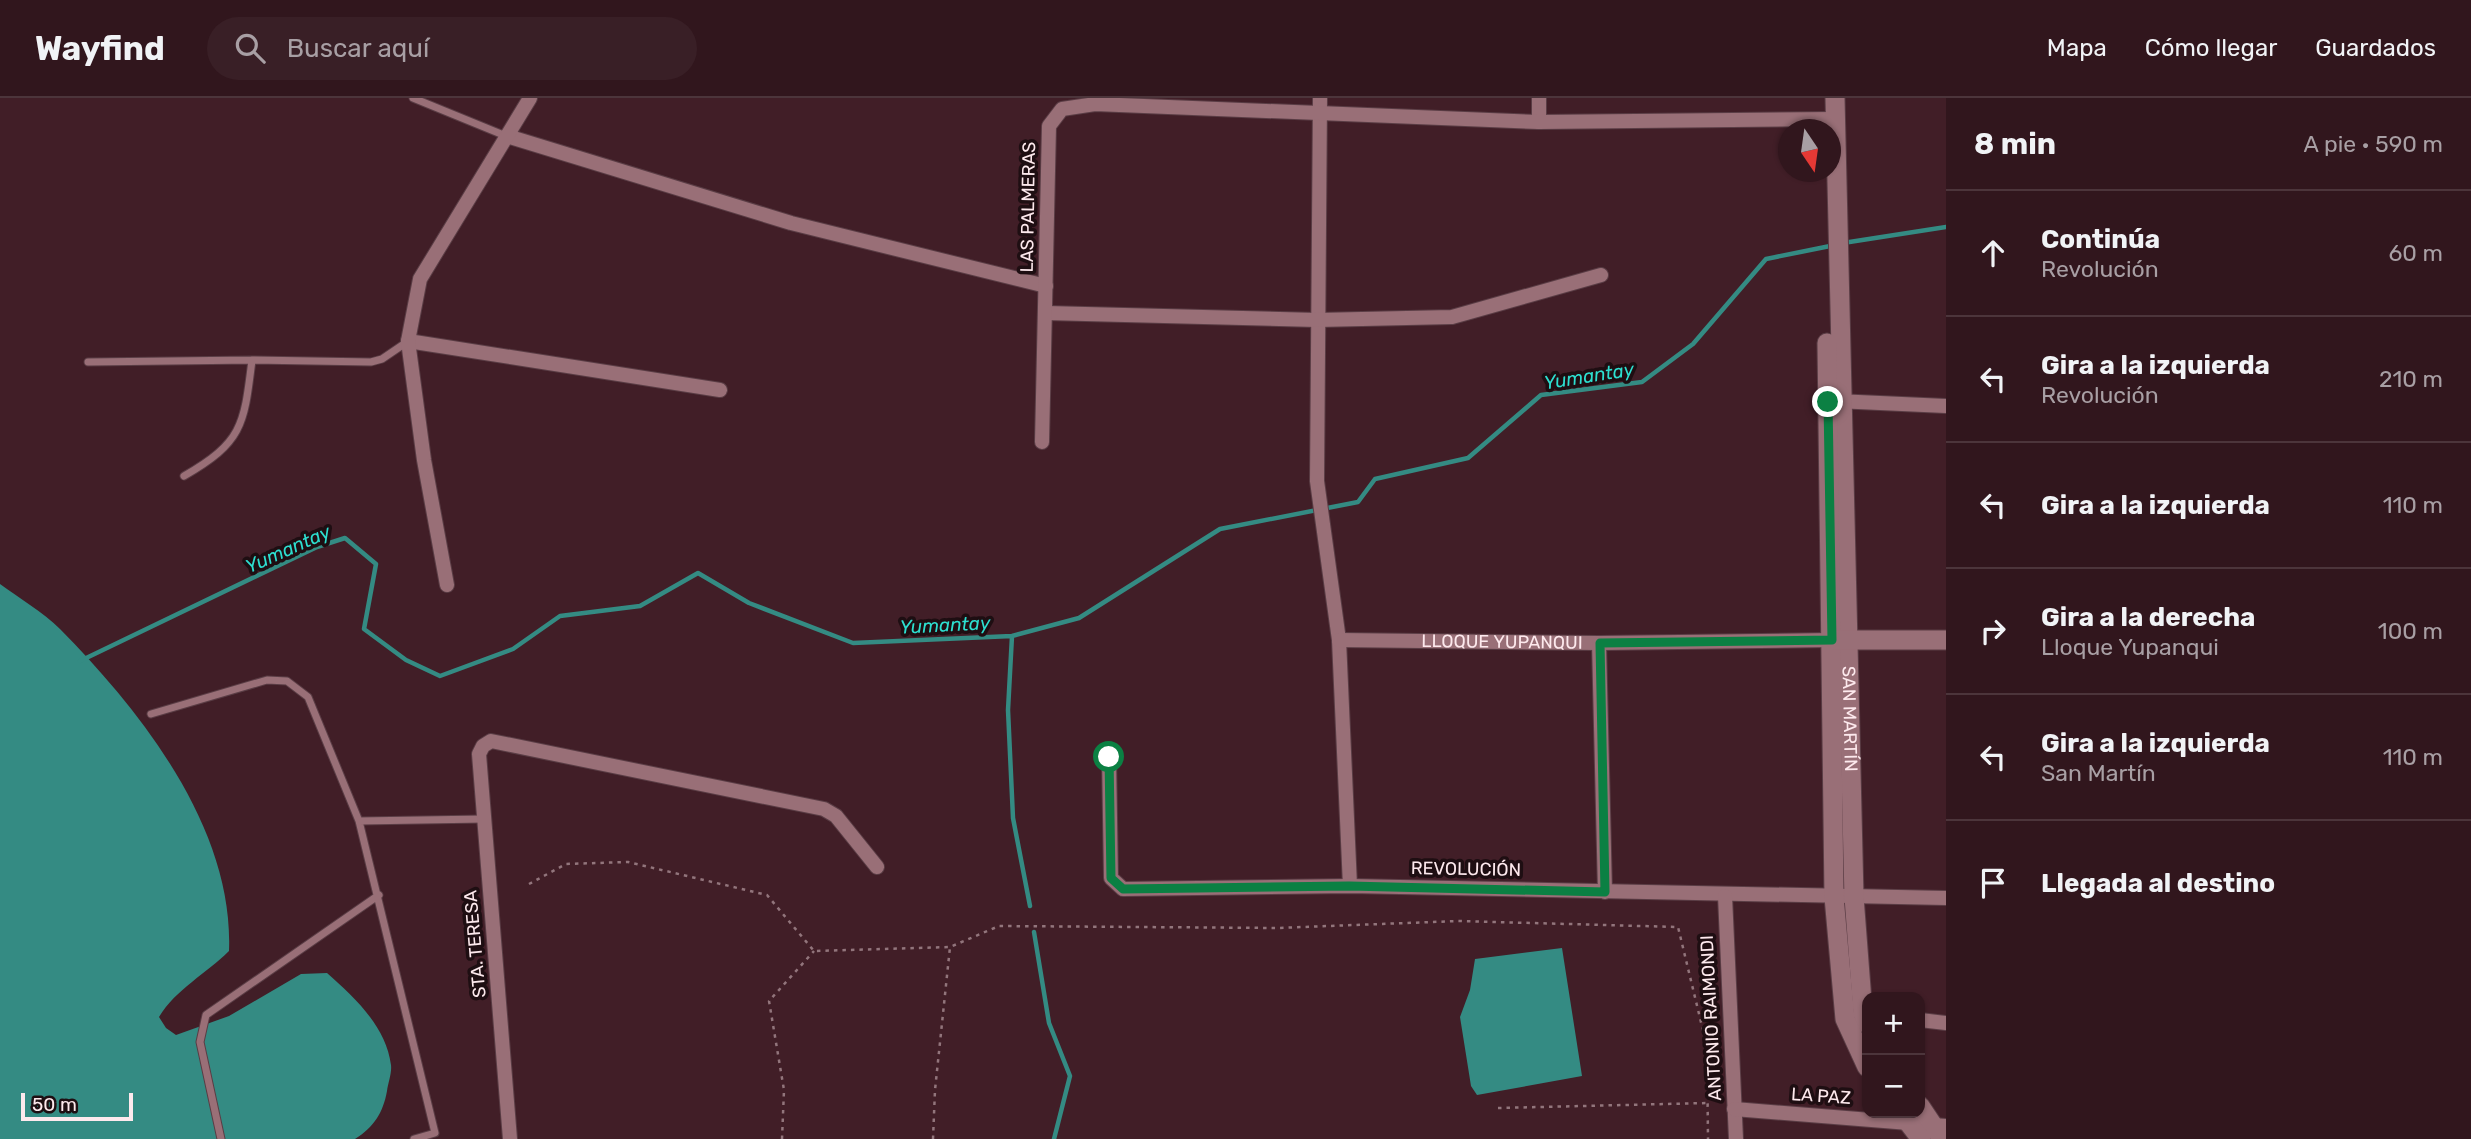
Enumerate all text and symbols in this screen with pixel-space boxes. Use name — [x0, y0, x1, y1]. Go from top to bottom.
search box — [207, 17, 697, 80]
text: Wayfind — [35, 29, 165, 68]
icon: search — [231, 29, 269, 67]
text: Buscar aquí — [287, 33, 429, 64]
text: Mapa — [2047, 34, 2107, 62]
text: Cómo llegar — [2145, 34, 2277, 62]
text: Guardados — [2315, 34, 2436, 62]
north arrow — [1778, 119, 1841, 182]
text: 8 min — [1974, 126, 2056, 162]
text: A pie · 590 m — [2304, 130, 2443, 158]
street label: LAS PALMERAS — [1016, 141, 1040, 273]
text: Continúa — [2041, 224, 2160, 255]
icon: ahead — [1974, 234, 2012, 272]
text: 60 m — [2388, 239, 2443, 267]
text: Revolución — [2041, 255, 2159, 283]
text: Gira a la izquierda — [2041, 350, 2270, 381]
water label: Yumantay — [1542, 357, 1636, 394]
icon: left — [1974, 360, 2012, 398]
text: 210 m — [2379, 365, 2443, 393]
text: Revolución — [2041, 381, 2159, 409]
route end — [1812, 386, 1843, 417]
icon: left — [1974, 486, 2012, 524]
text: Gira a la izquierda — [2041, 490, 2270, 521]
text: 110 m — [2383, 491, 2443, 519]
water label: Yumantay — [242, 520, 335, 578]
text: Gira a la derecha — [2041, 602, 2255, 633]
water label: Yumantay — [899, 611, 991, 639]
icon: right — [1974, 612, 2012, 650]
text: 100 m — [2378, 617, 2443, 645]
street label: LLOQUE YUPANQUI — [1421, 630, 1583, 654]
text: Lloque Yupanqui — [2041, 633, 2219, 661]
street label: SAN MARTÍN — [1838, 666, 1862, 772]
text: Gira a la izquierda — [2041, 728, 2270, 759]
icon: left — [1974, 738, 2012, 776]
route start — [1093, 741, 1124, 772]
text: 110 m — [2383, 743, 2443, 771]
text: San Martín — [2041, 759, 2156, 787]
street label: REVOLUCIÓN — [1411, 857, 1521, 881]
icon: arrive — [1974, 864, 2012, 902]
text: Llegada al destino — [2041, 868, 2275, 899]
street label: STA. TERESA — [459, 889, 491, 999]
street label: ANTONIO RAIMONDI — [1696, 935, 1726, 1101]
map controls — [1862, 992, 1925, 1118]
button: + — [1862, 992, 1925, 1055]
button: − — [1862, 1055, 1925, 1118]
street label: LA PAZ — [1790, 1083, 1852, 1109]
scale bar — [21, 1090, 133, 1122]
text: 50 m — [32, 1093, 77, 1116]

